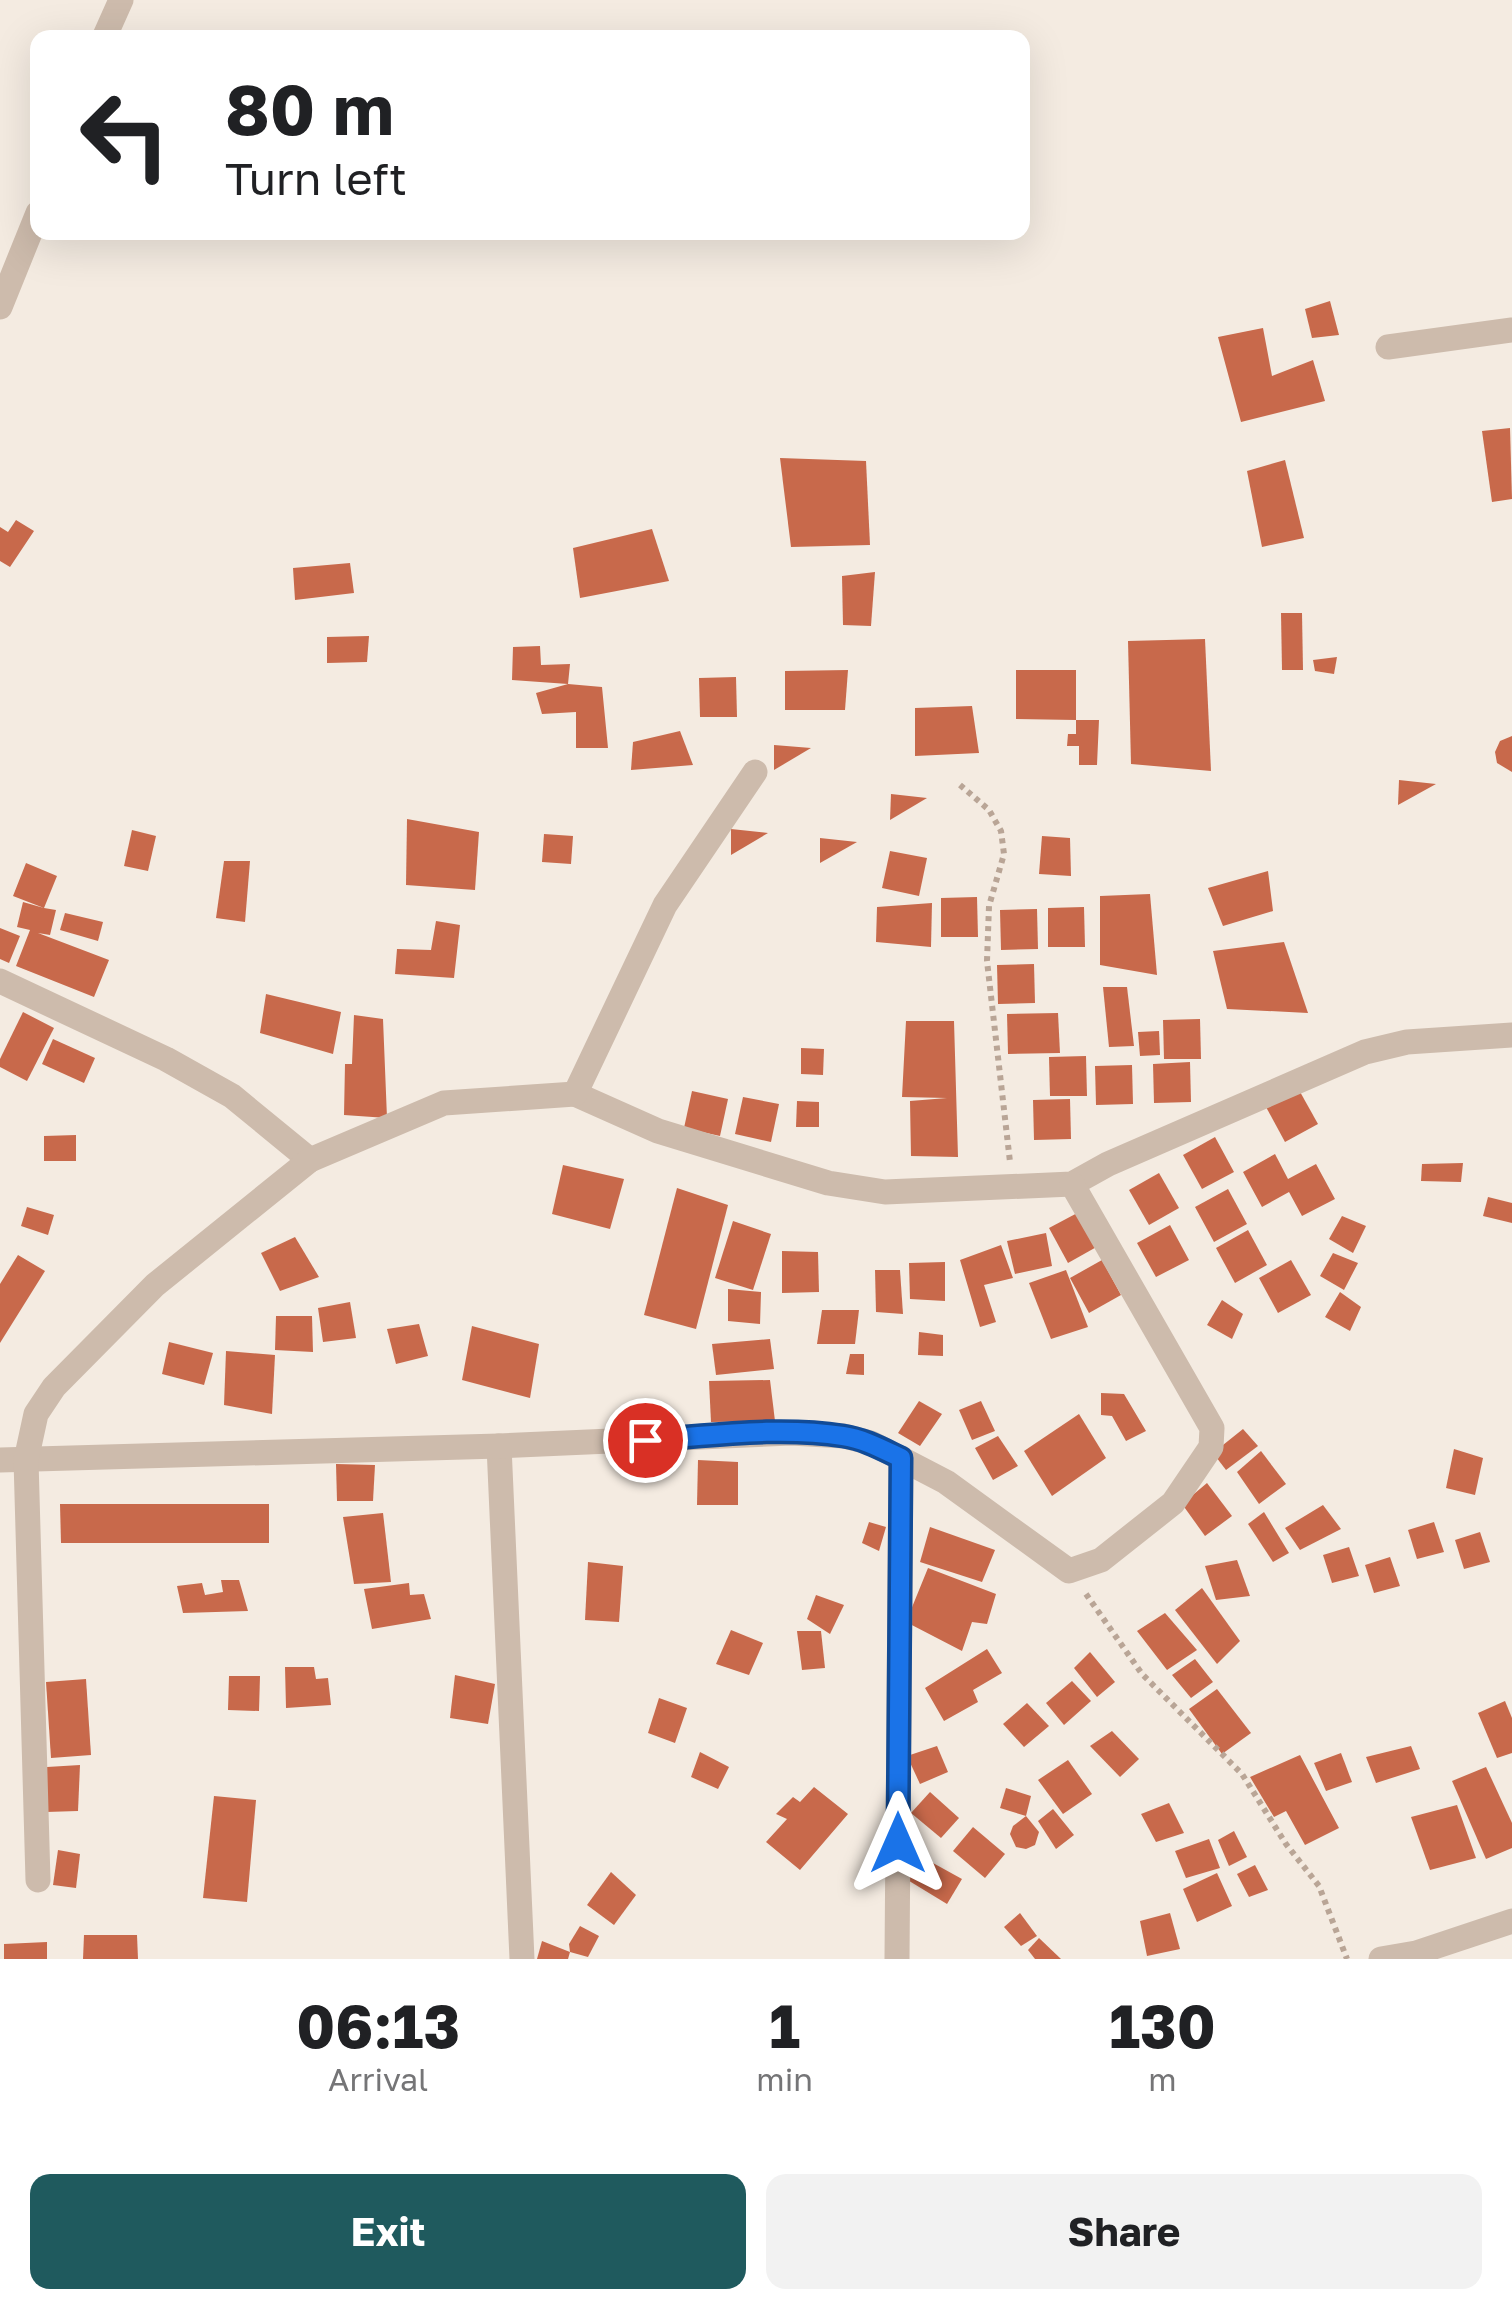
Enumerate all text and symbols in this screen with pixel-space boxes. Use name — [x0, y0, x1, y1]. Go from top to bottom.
text: 80 m — [225, 66, 394, 150]
icon: left — [60, 70, 190, 200]
text: Turn left — [225, 151, 407, 205]
pin — [603, 1398, 688, 1483]
icon: arrive — [618, 1413, 673, 1468]
position arrow — [846, 1791, 950, 1895]
text: 06:13 — [296, 1989, 460, 2061]
text: 1 — [769, 1989, 800, 2061]
text: 130 — [1109, 1989, 1216, 2061]
text: Arrival — [328, 2060, 428, 2098]
text: min — [756, 2060, 813, 2098]
text: m — [1148, 2060, 1177, 2098]
button: Exit — [30, 2174, 746, 2289]
button: Share — [766, 2174, 1482, 2289]

